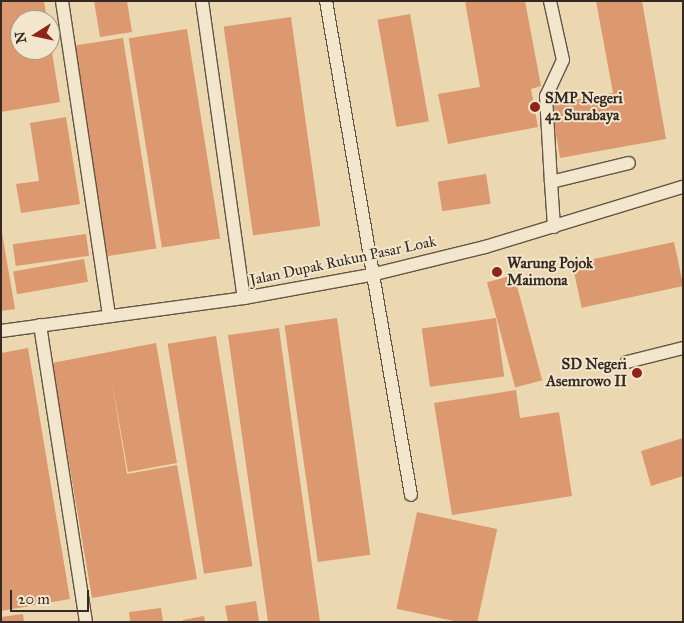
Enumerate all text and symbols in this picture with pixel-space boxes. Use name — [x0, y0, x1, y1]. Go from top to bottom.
north arrow — [10, 10, 60, 60]
text: N — [11, 30, 30, 45]
place label: SMP Negeri 42 Surabaya — [545, 89, 623, 124]
marker: SMP Negeri 42 Surabaya — [529, 101, 541, 113]
street label: Jalan Dupak Rukun Pasar Loak — [248, 232, 438, 290]
place label: Warung Pojok Maimona — [507, 254, 593, 289]
marker: Warung Pojok Maimona — [491, 266, 503, 278]
place label: SD Negeri Asemrowo II — [546, 355, 627, 390]
marker: SD Negeri Asemrowo II — [631, 367, 643, 379]
scale bar — [12, 580, 91, 612]
text: 20 m — [18, 590, 50, 608]

